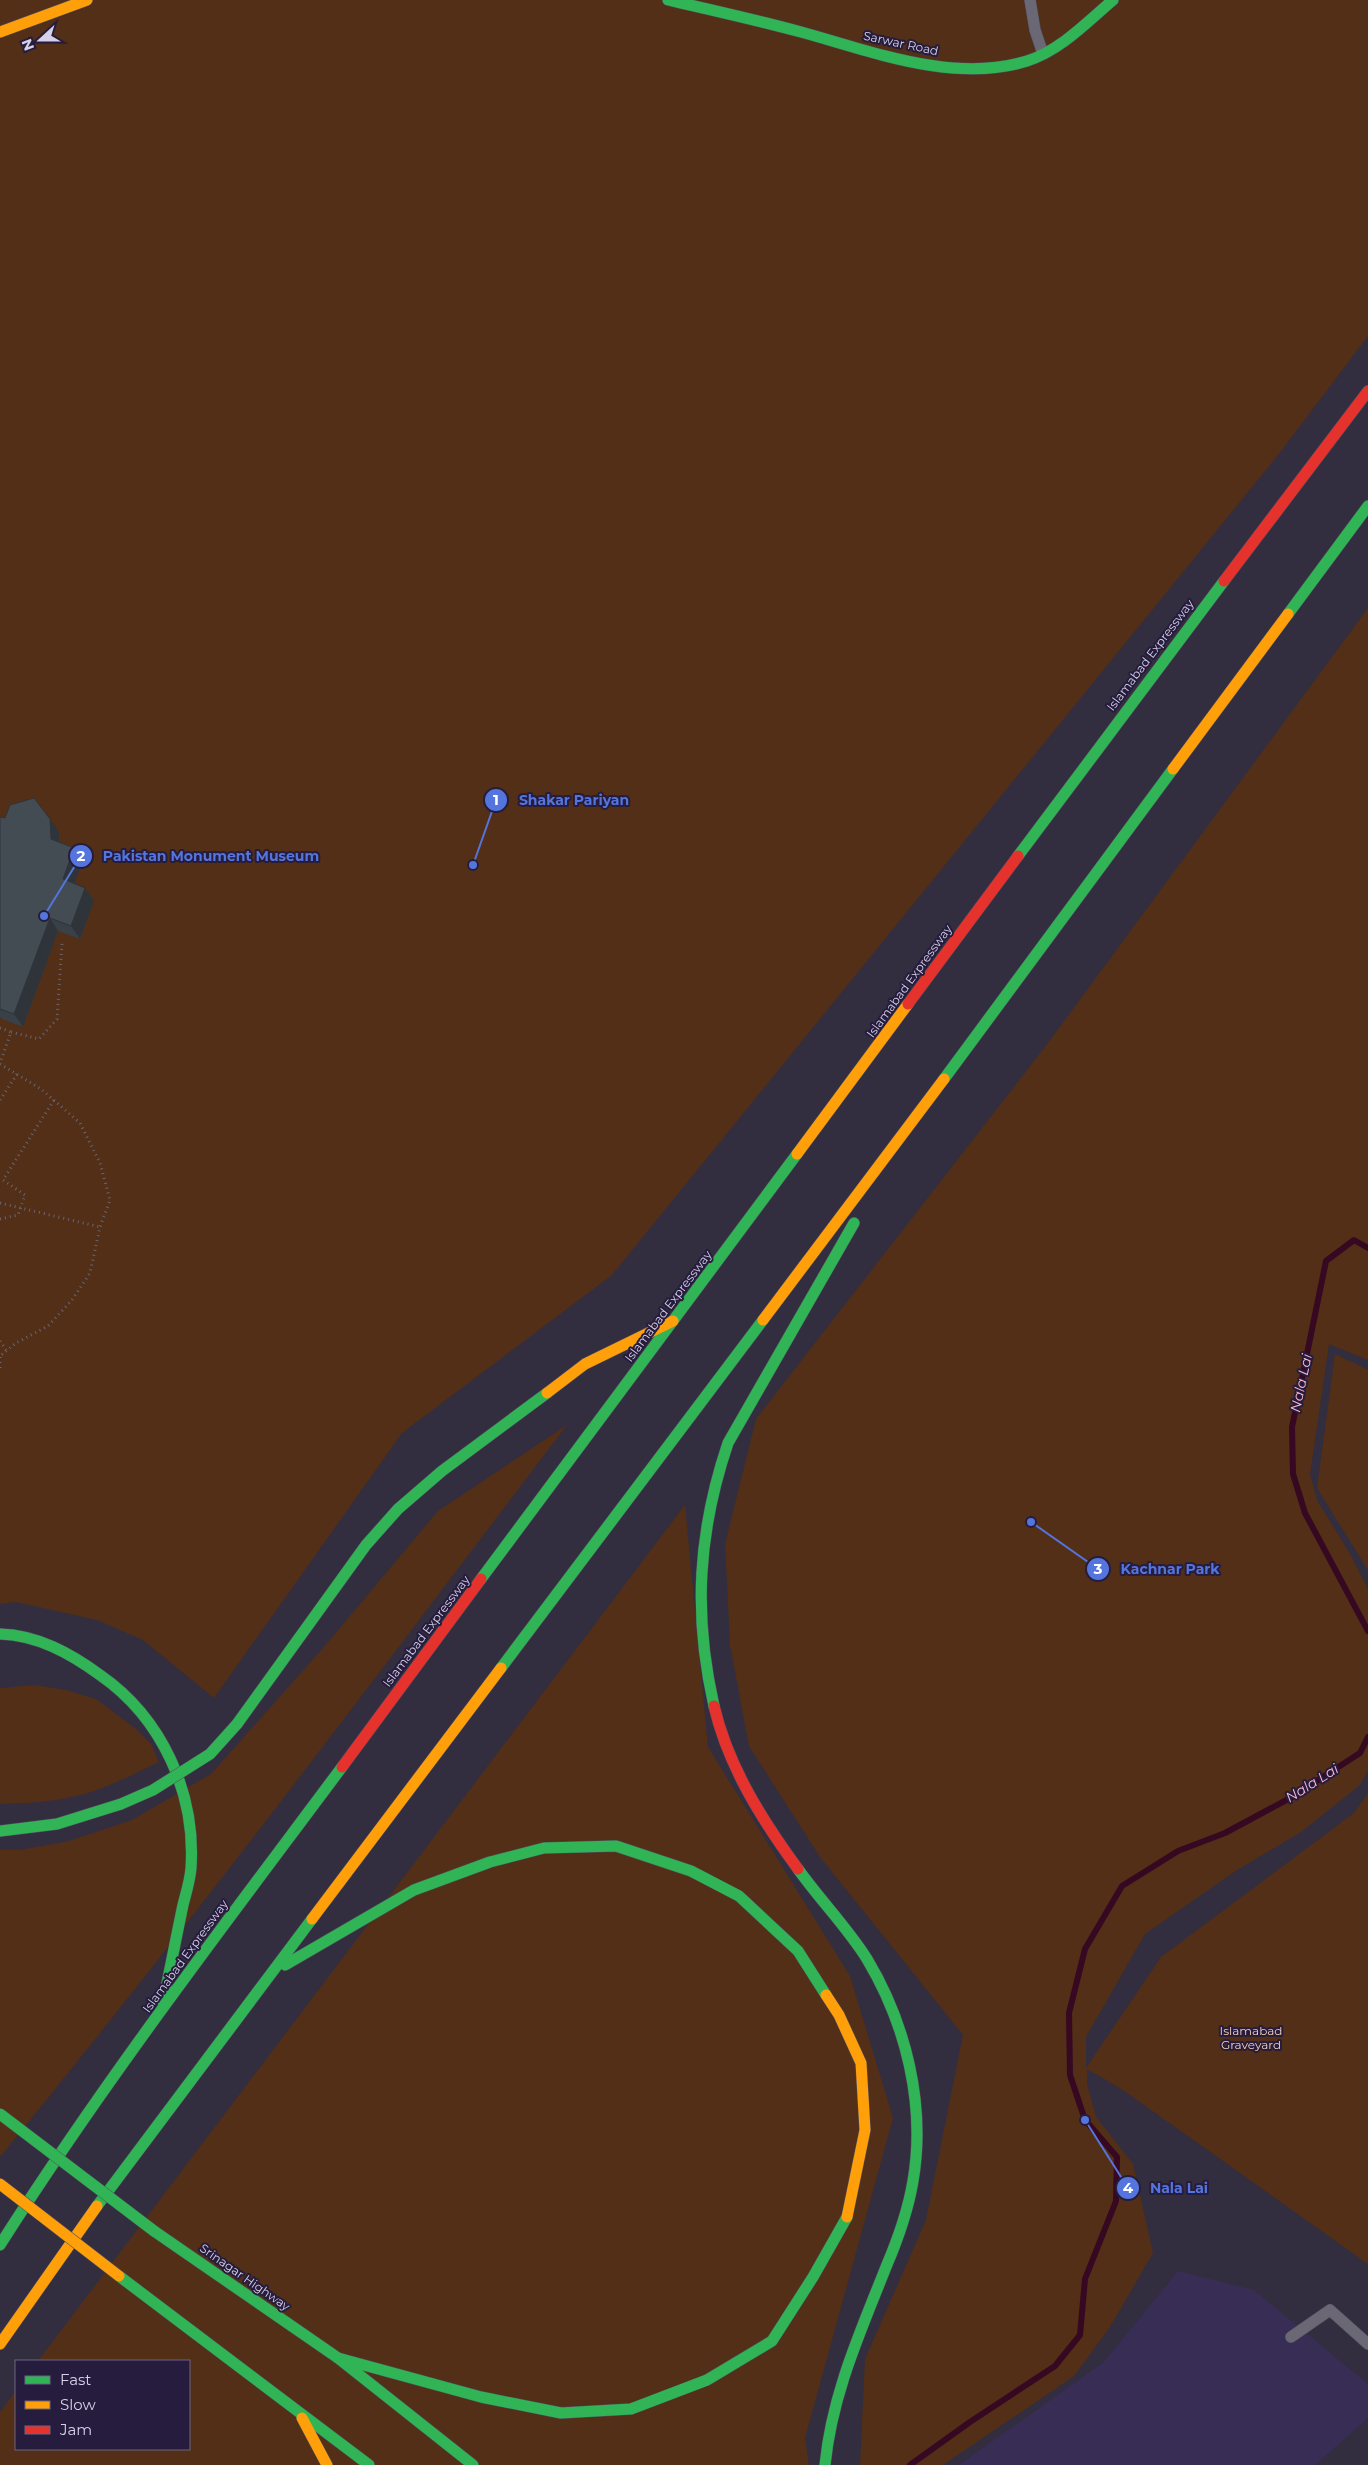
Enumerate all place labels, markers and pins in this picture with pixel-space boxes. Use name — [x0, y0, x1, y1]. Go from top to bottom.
callout: Shakar Pariyan — [484, 786, 639, 815]
callout: Pakistan Monument Museum — [68, 841, 329, 870]
callout: Kachnar Park — [1086, 1555, 1230, 1584]
callout: Nala Lai — [1115, 2174, 1218, 2203]

